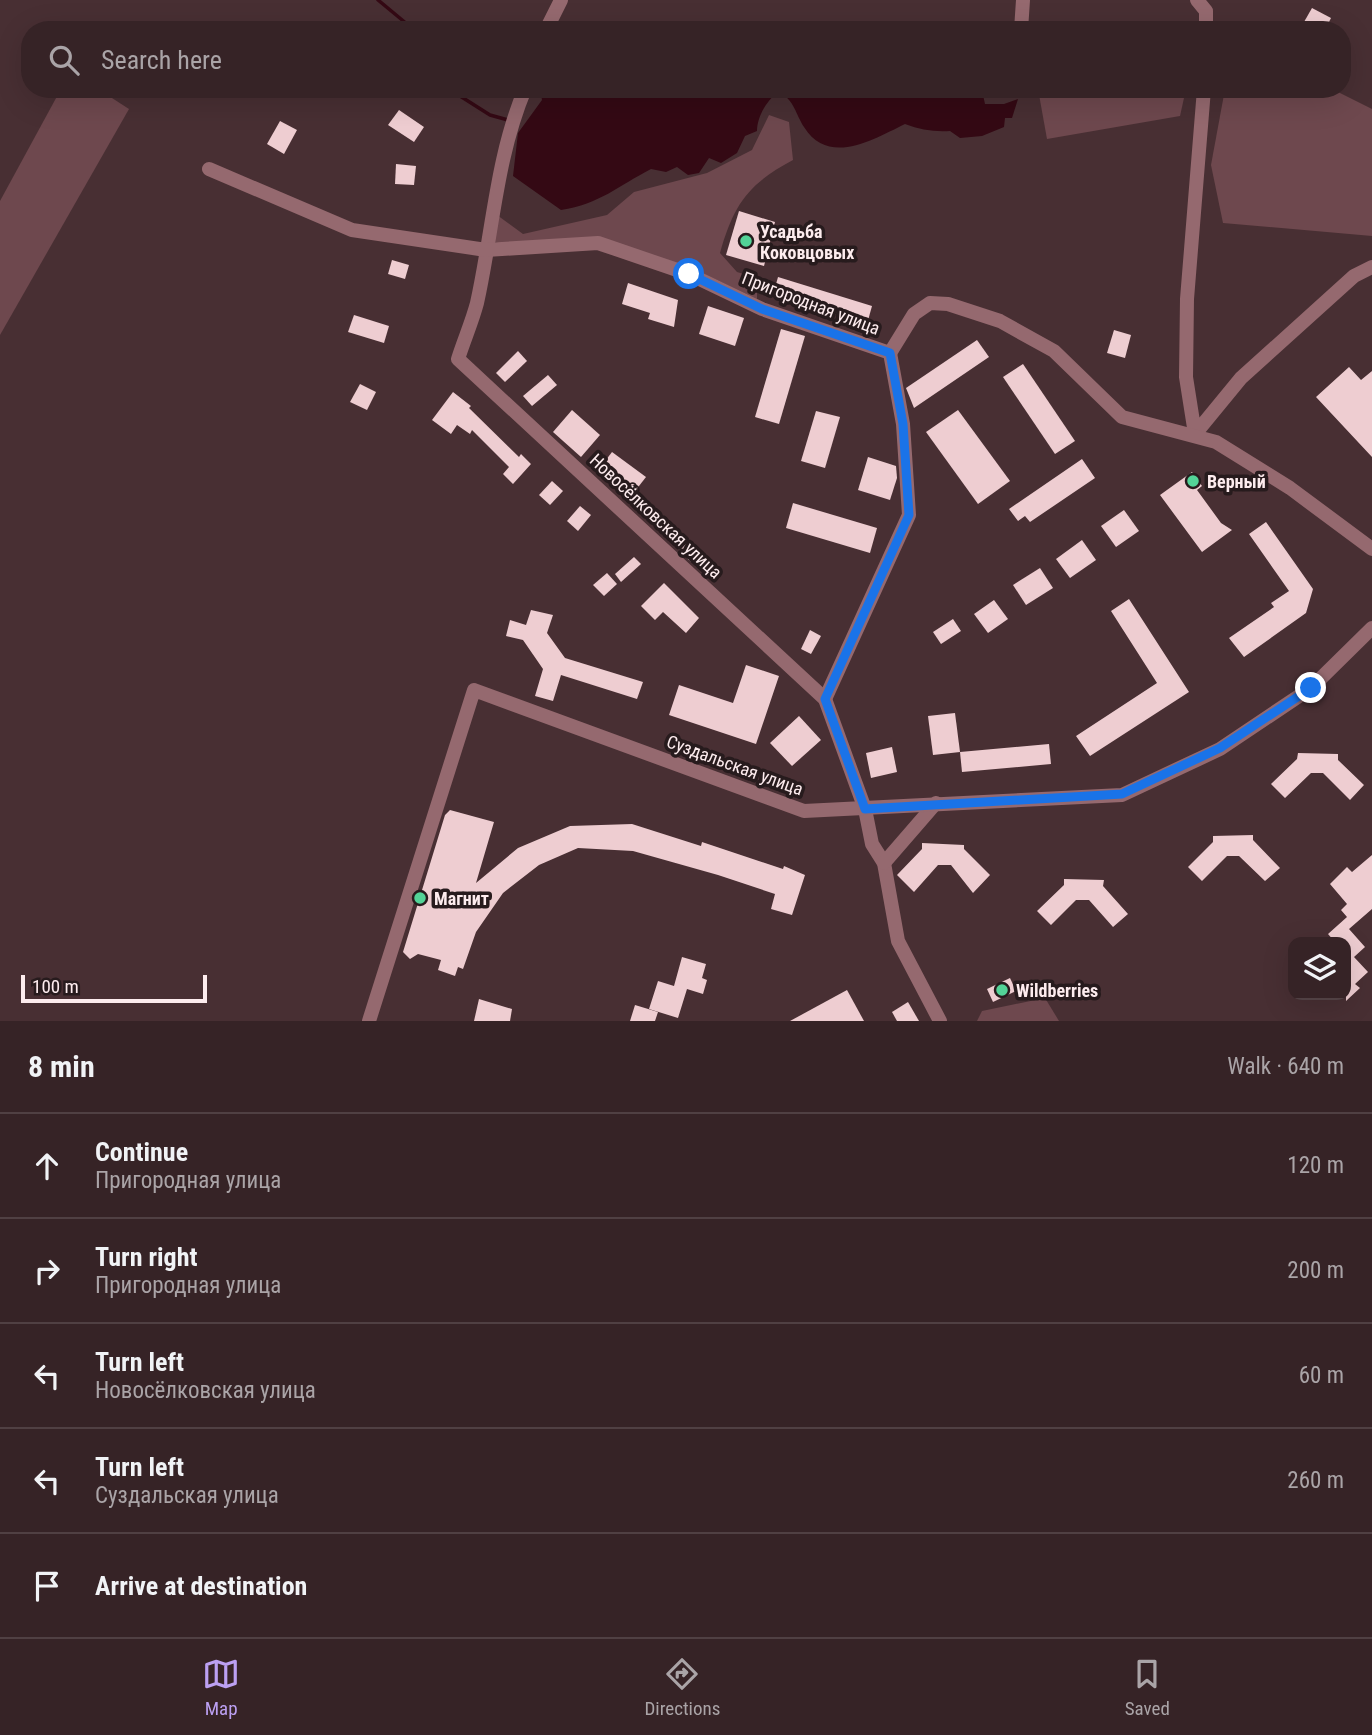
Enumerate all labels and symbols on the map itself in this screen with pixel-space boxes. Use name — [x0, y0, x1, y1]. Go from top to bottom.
place label: Усадьба Коковцовых — [760, 221, 854, 263]
marker: Усадьба Коковцовых — [738, 233, 754, 249]
route start — [673, 258, 704, 289]
street label: Пригородная улица — [739, 267, 883, 339]
street label: Новосёлковская улица — [586, 449, 726, 583]
place label: Верный — [1207, 471, 1266, 492]
marker: Верный — [1185, 473, 1201, 489]
route end — [1295, 672, 1326, 703]
street label: Суздальская улица — [664, 731, 806, 799]
place label: Магнит — [434, 888, 489, 909]
marker: Магнит — [412, 890, 428, 906]
scale bar — [21, 972, 206, 1004]
place label: Wildberries — [1016, 980, 1098, 1001]
marker: Wildberries — [994, 982, 1010, 998]

